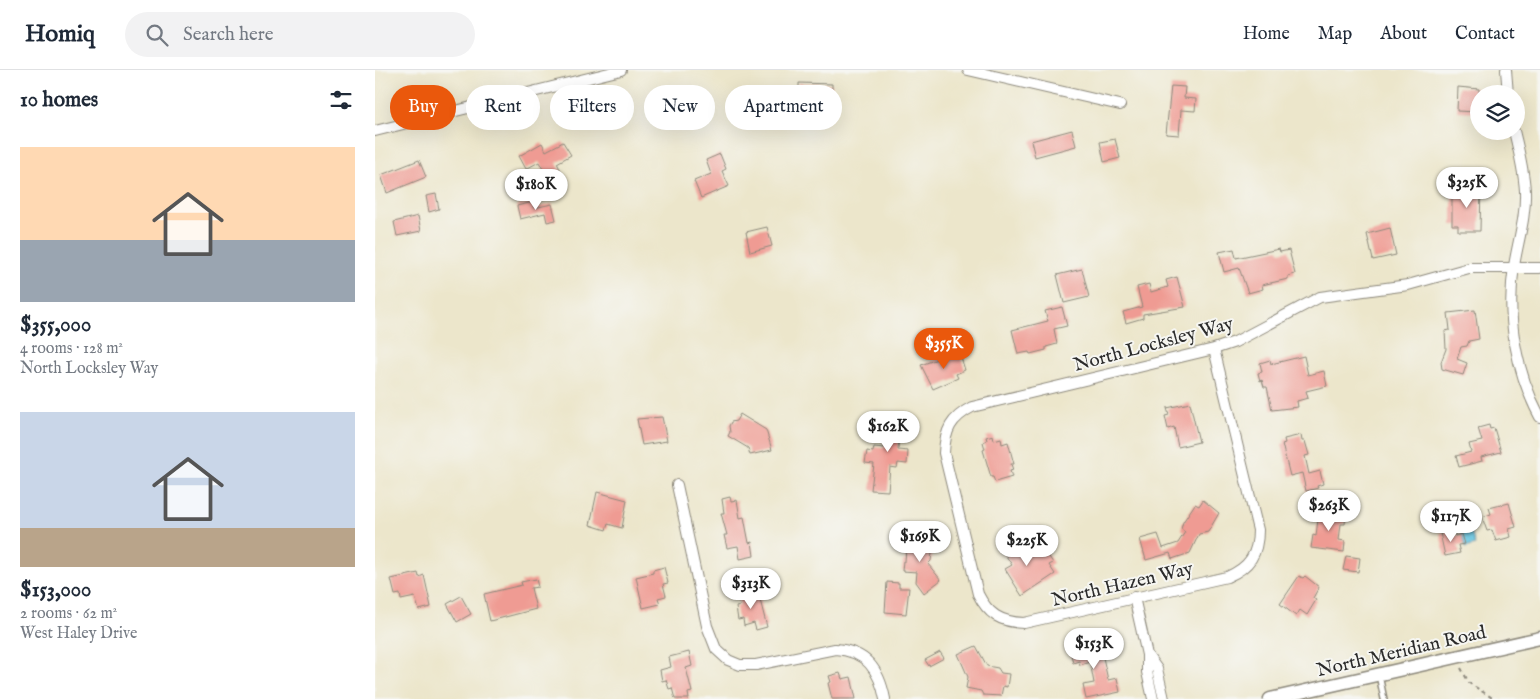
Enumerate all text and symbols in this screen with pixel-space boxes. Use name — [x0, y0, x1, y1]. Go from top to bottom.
search box — [125, 12, 475, 57]
text: Homiq — [25, 19, 95, 50]
icon: search — [143, 21, 171, 49]
text: Search here — [183, 23, 274, 47]
text: Home — [1243, 23, 1290, 46]
text: Map — [1318, 23, 1352, 46]
text: About — [1380, 23, 1427, 46]
text: Contact — [1455, 23, 1515, 46]
chip: Buy — [390, 85, 456, 130]
chip: Rent — [466, 85, 540, 130]
chip: Filters — [550, 85, 634, 130]
chip: New — [644, 85, 715, 130]
chip: Apartment — [725, 85, 842, 130]
map controls — [1470, 85, 1525, 140]
button: layers — [1470, 85, 1525, 140]
icon: filters — [327, 86, 355, 114]
text: 10 homes — [20, 87, 98, 114]
pin: $325K — [1432, 166, 1502, 209]
pin: $180K — [501, 168, 571, 211]
text: $325K — [1447, 173, 1487, 193]
text: $180K — [516, 175, 556, 195]
icon: home — [143, 179, 233, 269]
text: $355,000 — [20, 312, 91, 339]
street label: North Locksley Way — [1071, 312, 1237, 378]
pin: $355K — [909, 328, 979, 370]
text: $355K — [925, 334, 963, 354]
text: 4 rooms · 128 m² — [20, 339, 123, 359]
text: North Locksley Way — [20, 359, 158, 379]
pin: $162K — [853, 410, 923, 453]
text: $162K — [868, 417, 908, 437]
icon: home — [143, 444, 233, 534]
pin: $263K — [1294, 490, 1364, 532]
text: $263K — [1309, 496, 1349, 516]
pin: $117K — [1416, 500, 1486, 543]
text: $117K — [1431, 507, 1471, 527]
pin: $169K — [885, 520, 955, 563]
pin: $225K — [992, 524, 1062, 567]
text: $169K — [900, 527, 940, 547]
text: $225K — [1006, 531, 1048, 551]
street label: North Hazen Way — [1049, 557, 1196, 613]
pin: $313K — [716, 568, 786, 610]
text: $313K — [732, 574, 770, 594]
text: $153,000 — [20, 577, 91, 604]
text: 2 rooms · 62 m² — [20, 604, 117, 624]
street label: North Meridian Road — [1315, 621, 1489, 683]
text: West Haley Drive — [20, 624, 137, 644]
pin: $153K — [1059, 628, 1129, 670]
text: $153K — [1075, 634, 1113, 654]

